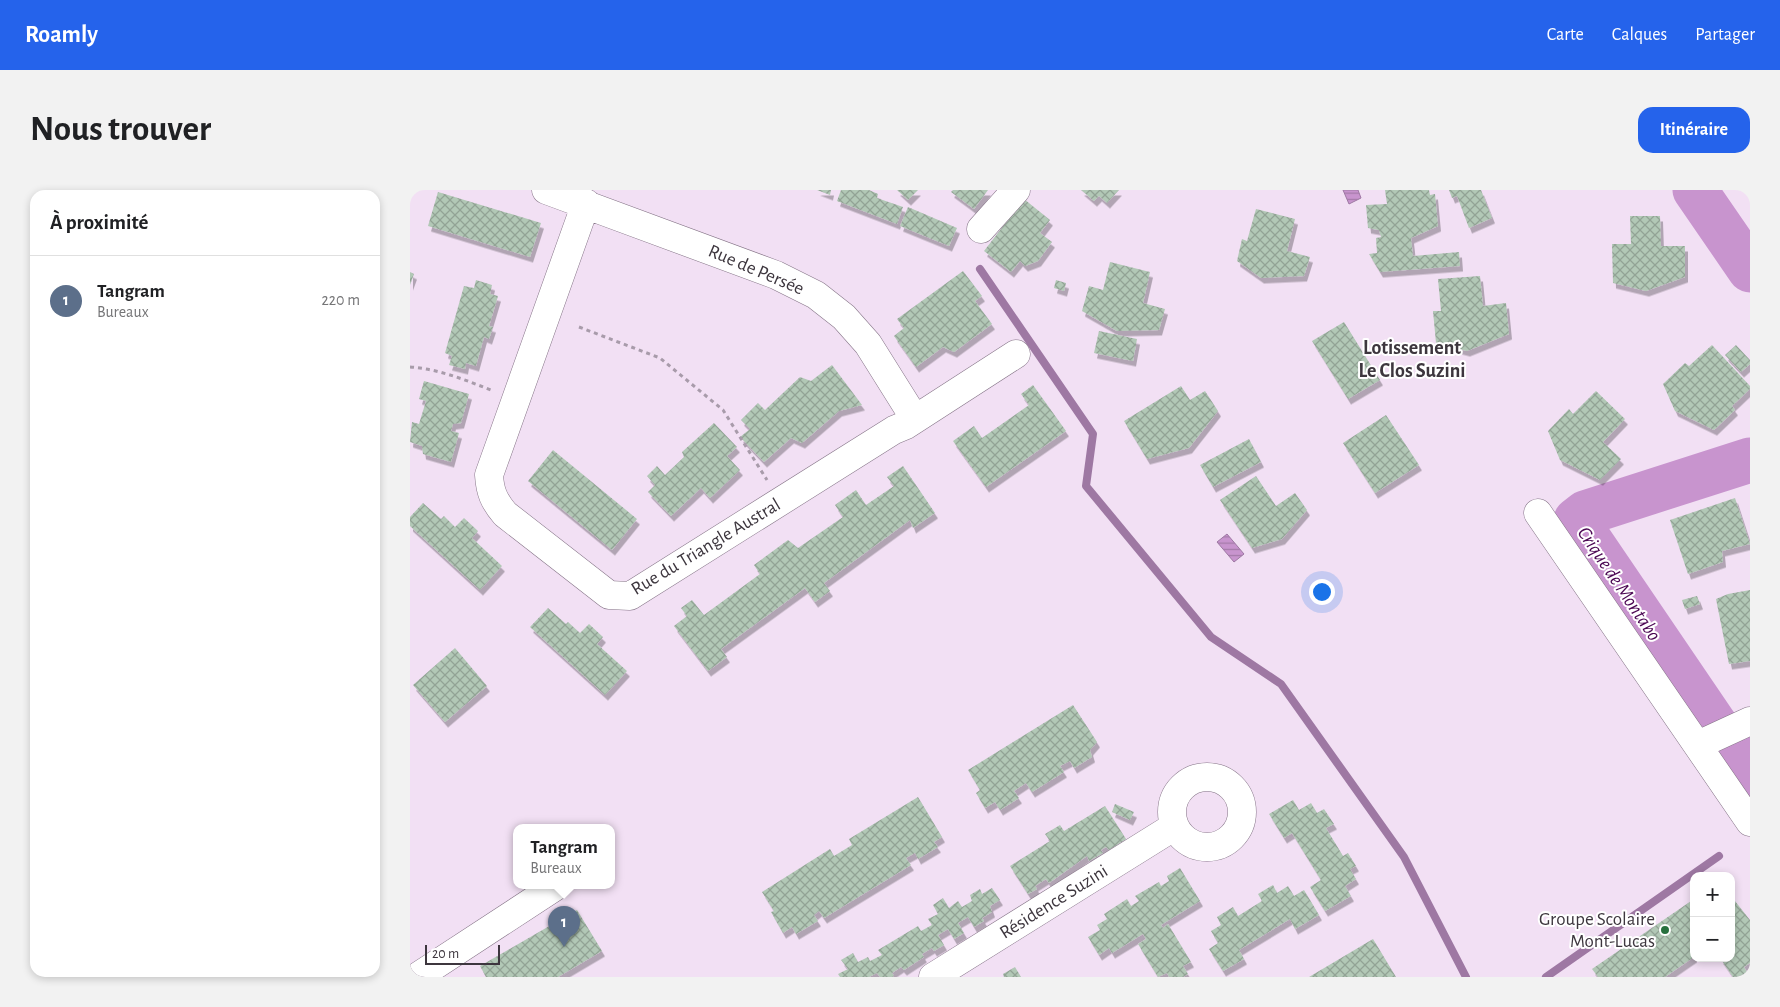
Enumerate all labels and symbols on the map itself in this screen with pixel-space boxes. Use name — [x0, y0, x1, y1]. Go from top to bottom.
street label: Rue de Persée — [705, 241, 807, 299]
district label: Lotissement Le Clos Suzini — [1358, 338, 1466, 381]
street label: Rue du Triangle Austral — [628, 495, 784, 599]
water label: Crique de Montabo — [1574, 523, 1664, 645]
your location — [1309, 579, 1335, 605]
street label: Résidence Suzini — [997, 861, 1111, 943]
pin: 1 — [548, 906, 580, 947]
place label: Groupe Scolaire Mont-Lucas — [1539, 910, 1655, 951]
marker: Groupe Scolaire Mont-Lucas — [1659, 924, 1671, 936]
scale bar — [425, 942, 500, 965]

